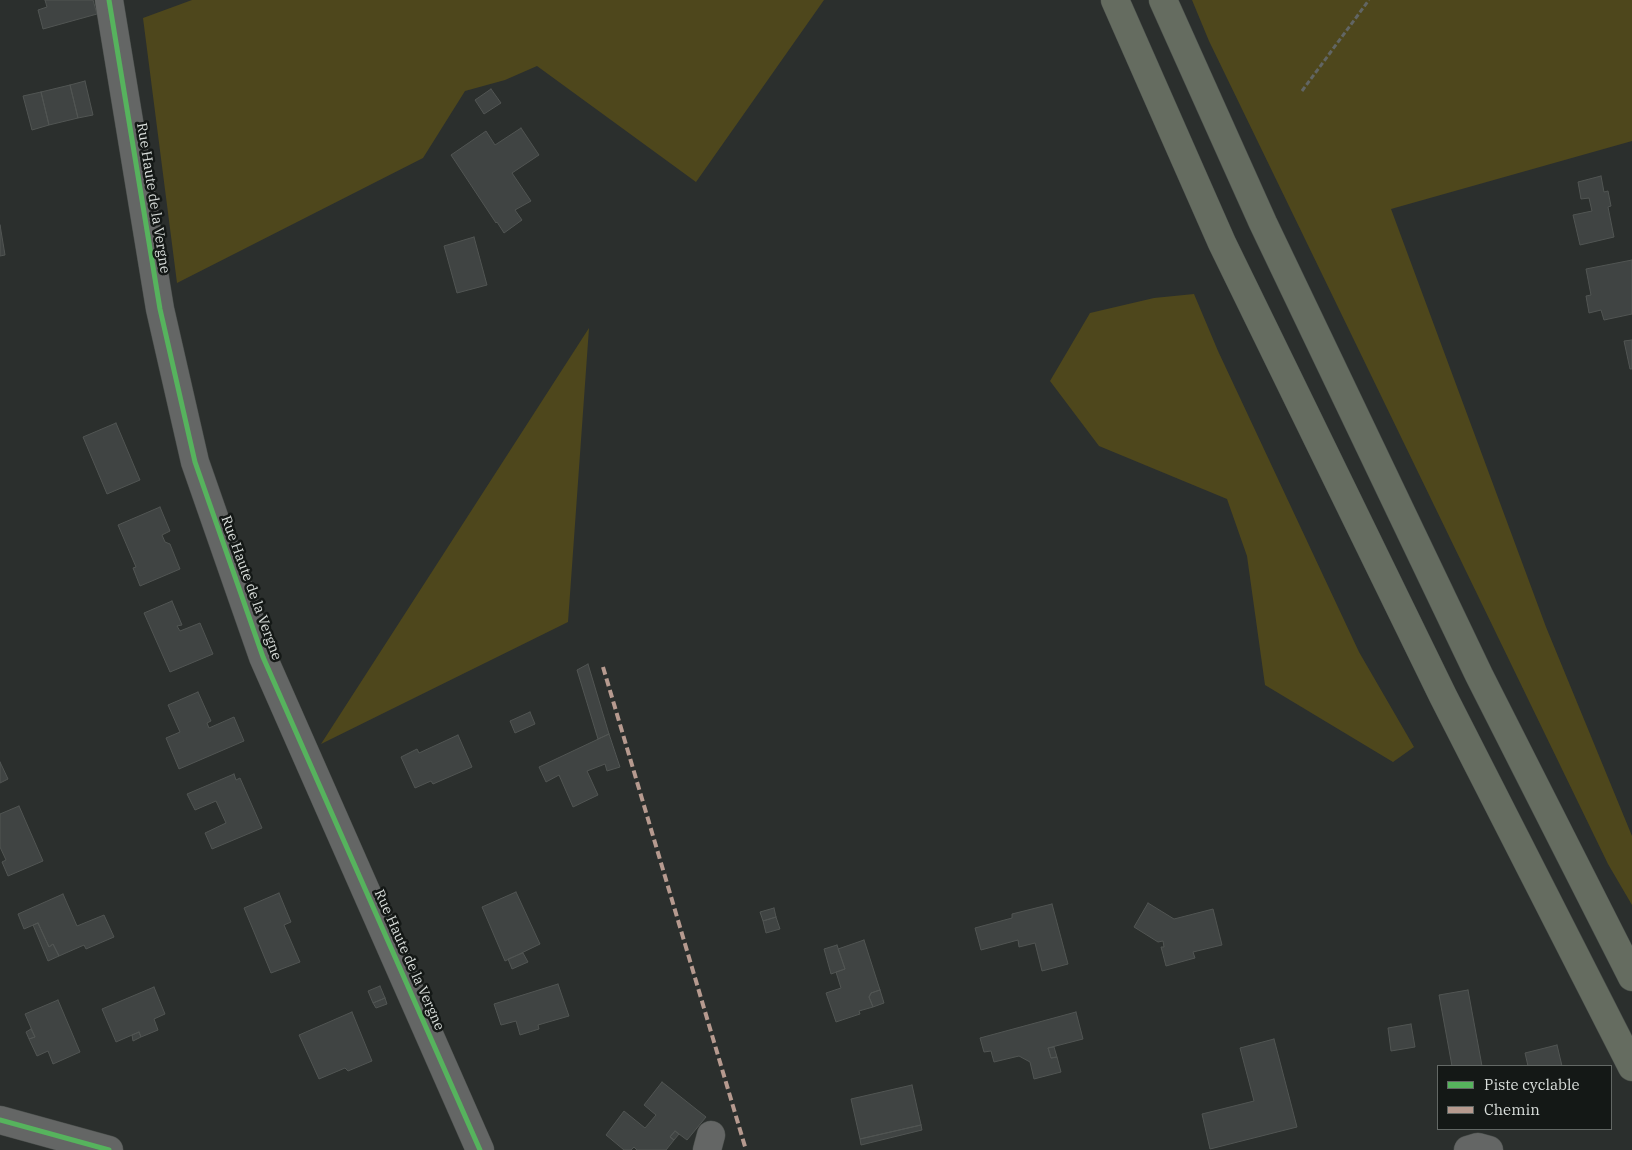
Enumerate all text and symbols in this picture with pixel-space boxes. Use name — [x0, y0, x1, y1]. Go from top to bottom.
street label: Rue Haute de la Vergne — [133, 121, 173, 275]
street label: Rue Haute de la Vergne — [217, 514, 285, 662]
street label: Rue Haute de la Vergne — [370, 887, 448, 1033]
legend — [1437, 1065, 1612, 1130]
text: Piste cyclable — [1484, 1075, 1580, 1094]
text: Chemin — [1484, 1100, 1540, 1119]

